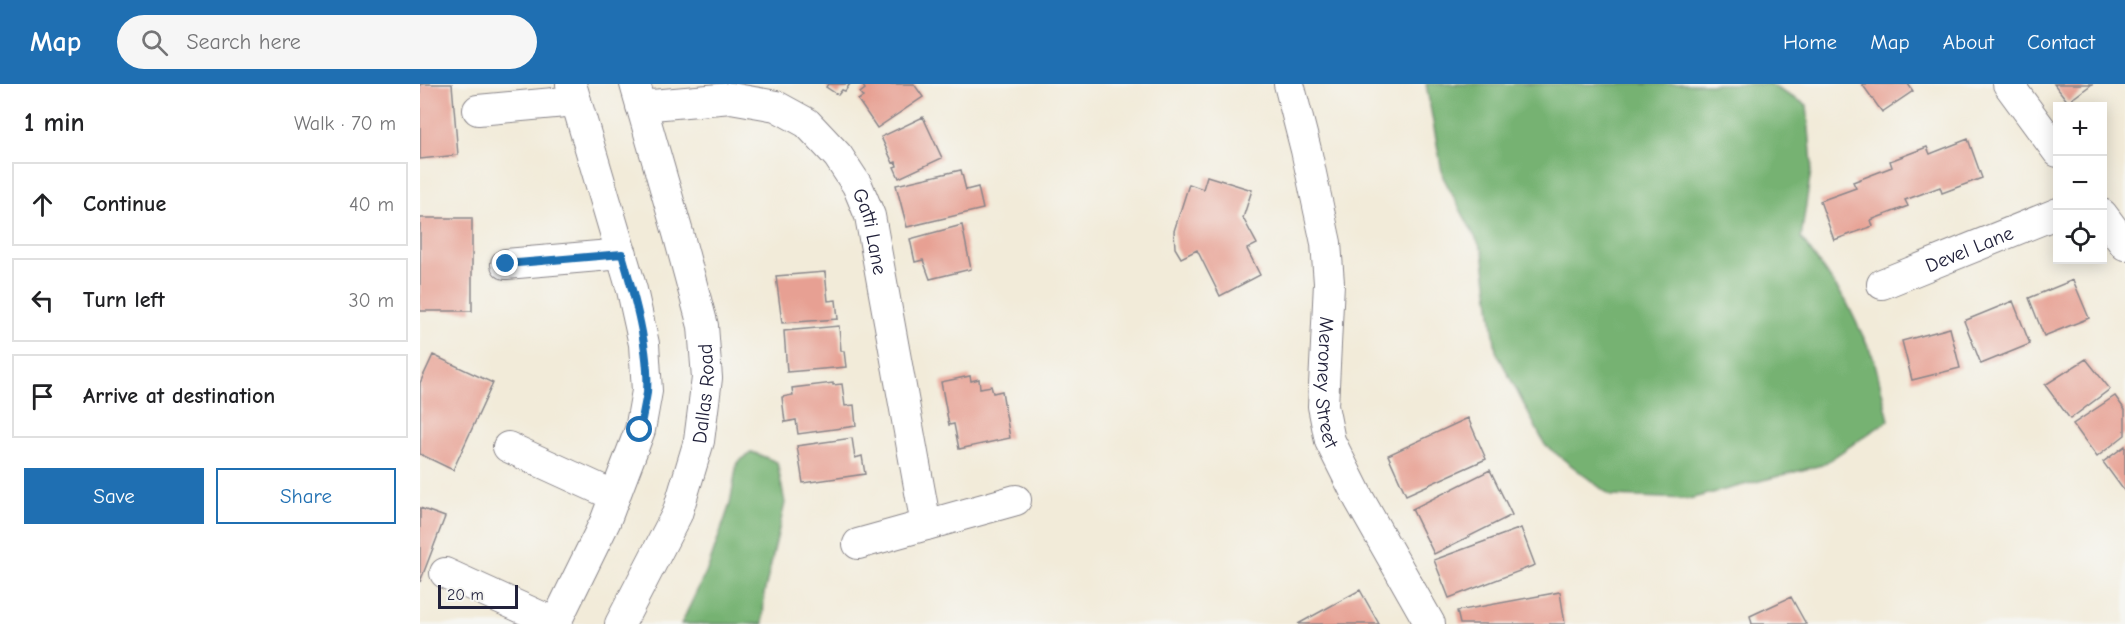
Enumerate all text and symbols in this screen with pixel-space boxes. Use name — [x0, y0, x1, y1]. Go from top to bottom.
search box — [117, 15, 537, 69]
text: Map — [30, 26, 81, 58]
icon: search — [138, 26, 171, 59]
text: Search here — [186, 29, 301, 55]
text: Home — [1783, 30, 1837, 54]
text: Map — [1870, 30, 1910, 54]
text: About — [1943, 30, 1994, 54]
text: Contact — [2027, 30, 2095, 54]
map controls — [2053, 102, 2107, 264]
button: + — [2053, 102, 2107, 156]
text: 1 min — [24, 108, 85, 138]
text: Walk · 70 m — [294, 112, 396, 135]
button: − — [2053, 156, 2107, 210]
street label: Gatti Lane — [848, 185, 891, 276]
icon: ahead — [26, 188, 59, 221]
text: Continue — [83, 191, 166, 217]
text: 40 m — [349, 193, 394, 216]
button: locate — [2053, 210, 2107, 264]
street label: Devel Lane — [1922, 221, 2017, 277]
route end — [492, 250, 518, 276]
icon: left — [26, 284, 59, 317]
text: Turn left — [83, 287, 165, 313]
text: 30 m — [348, 289, 394, 312]
street label: Meroney Street — [1311, 316, 1343, 453]
street label: Dallas Road — [688, 343, 719, 445]
icon: arrive — [26, 380, 59, 413]
text: Arrive at destination — [83, 383, 275, 409]
route start — [626, 416, 652, 442]
button: Save — [24, 468, 204, 524]
button: Share — [216, 468, 396, 524]
scale bar — [438, 582, 518, 610]
text: 20 m — [447, 586, 484, 604]

